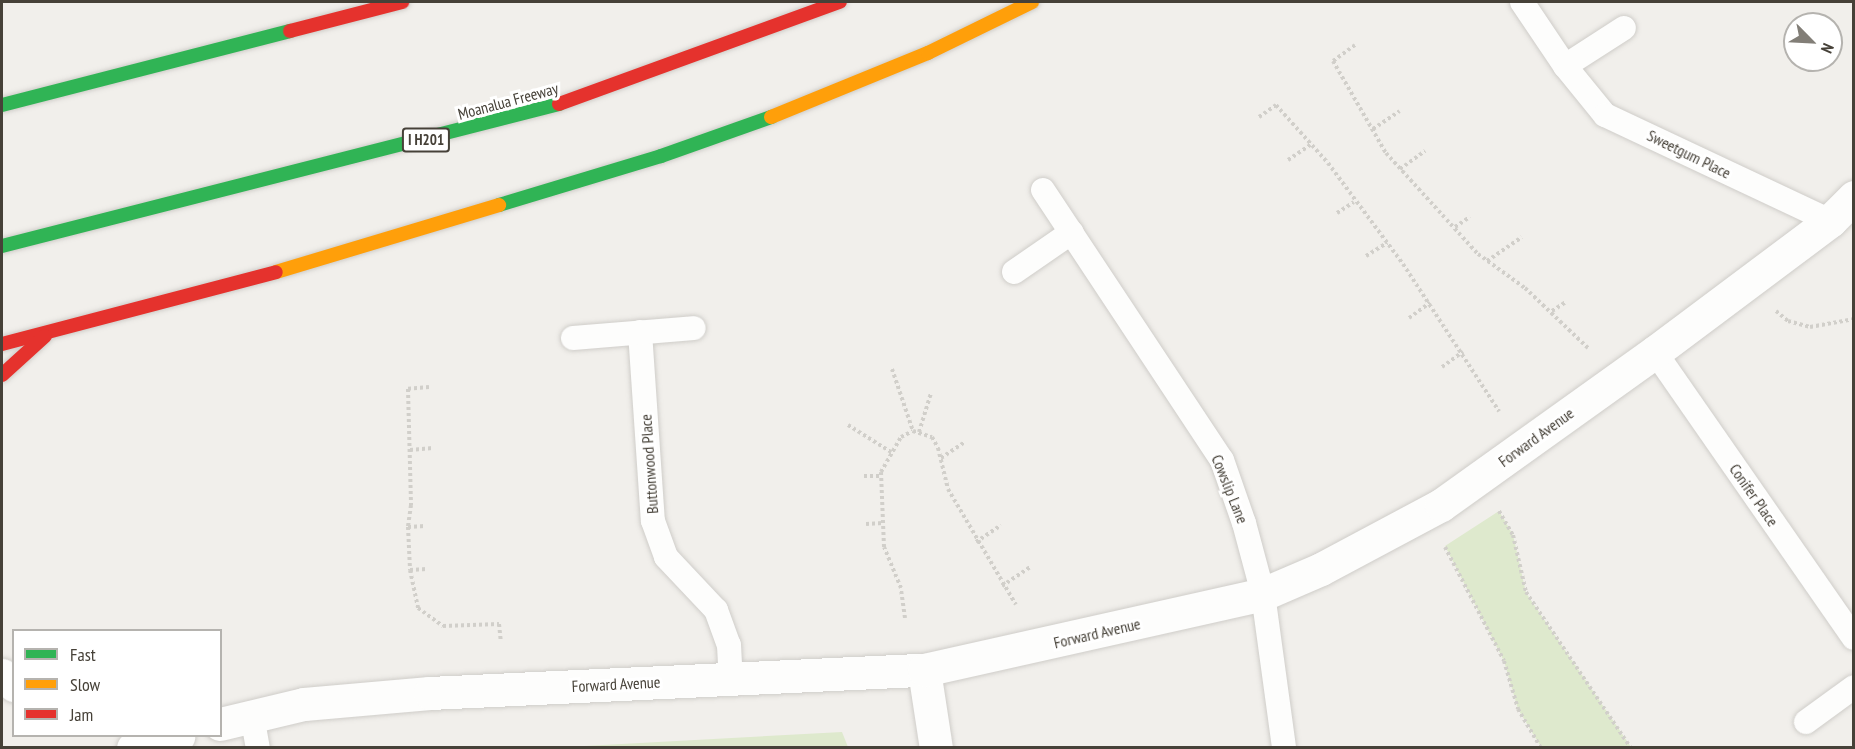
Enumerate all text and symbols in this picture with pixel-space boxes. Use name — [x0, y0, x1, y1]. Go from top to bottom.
north arrow — [1783, 12, 1843, 72]
text: N — [1817, 40, 1839, 57]
street label: Moanalua Freeway — [456, 78, 560, 124]
street label: Sweetgum Place — [1644, 126, 1734, 182]
road number: I H201 — [400, 128, 452, 152]
street label: Forward Avenue — [1494, 403, 1578, 471]
street label: Buttonwood Place — [636, 414, 662, 514]
street label: Cowslip Lane — [1208, 452, 1252, 526]
street label: Conifer Place — [1725, 460, 1783, 530]
street label: Forward Avenue — [1052, 614, 1142, 652]
legend — [12, 629, 222, 737]
text: Fast — [70, 643, 96, 666]
street label: Forward Avenue — [571, 672, 661, 696]
text: Slow — [70, 673, 100, 696]
text: Jam — [70, 703, 93, 726]

